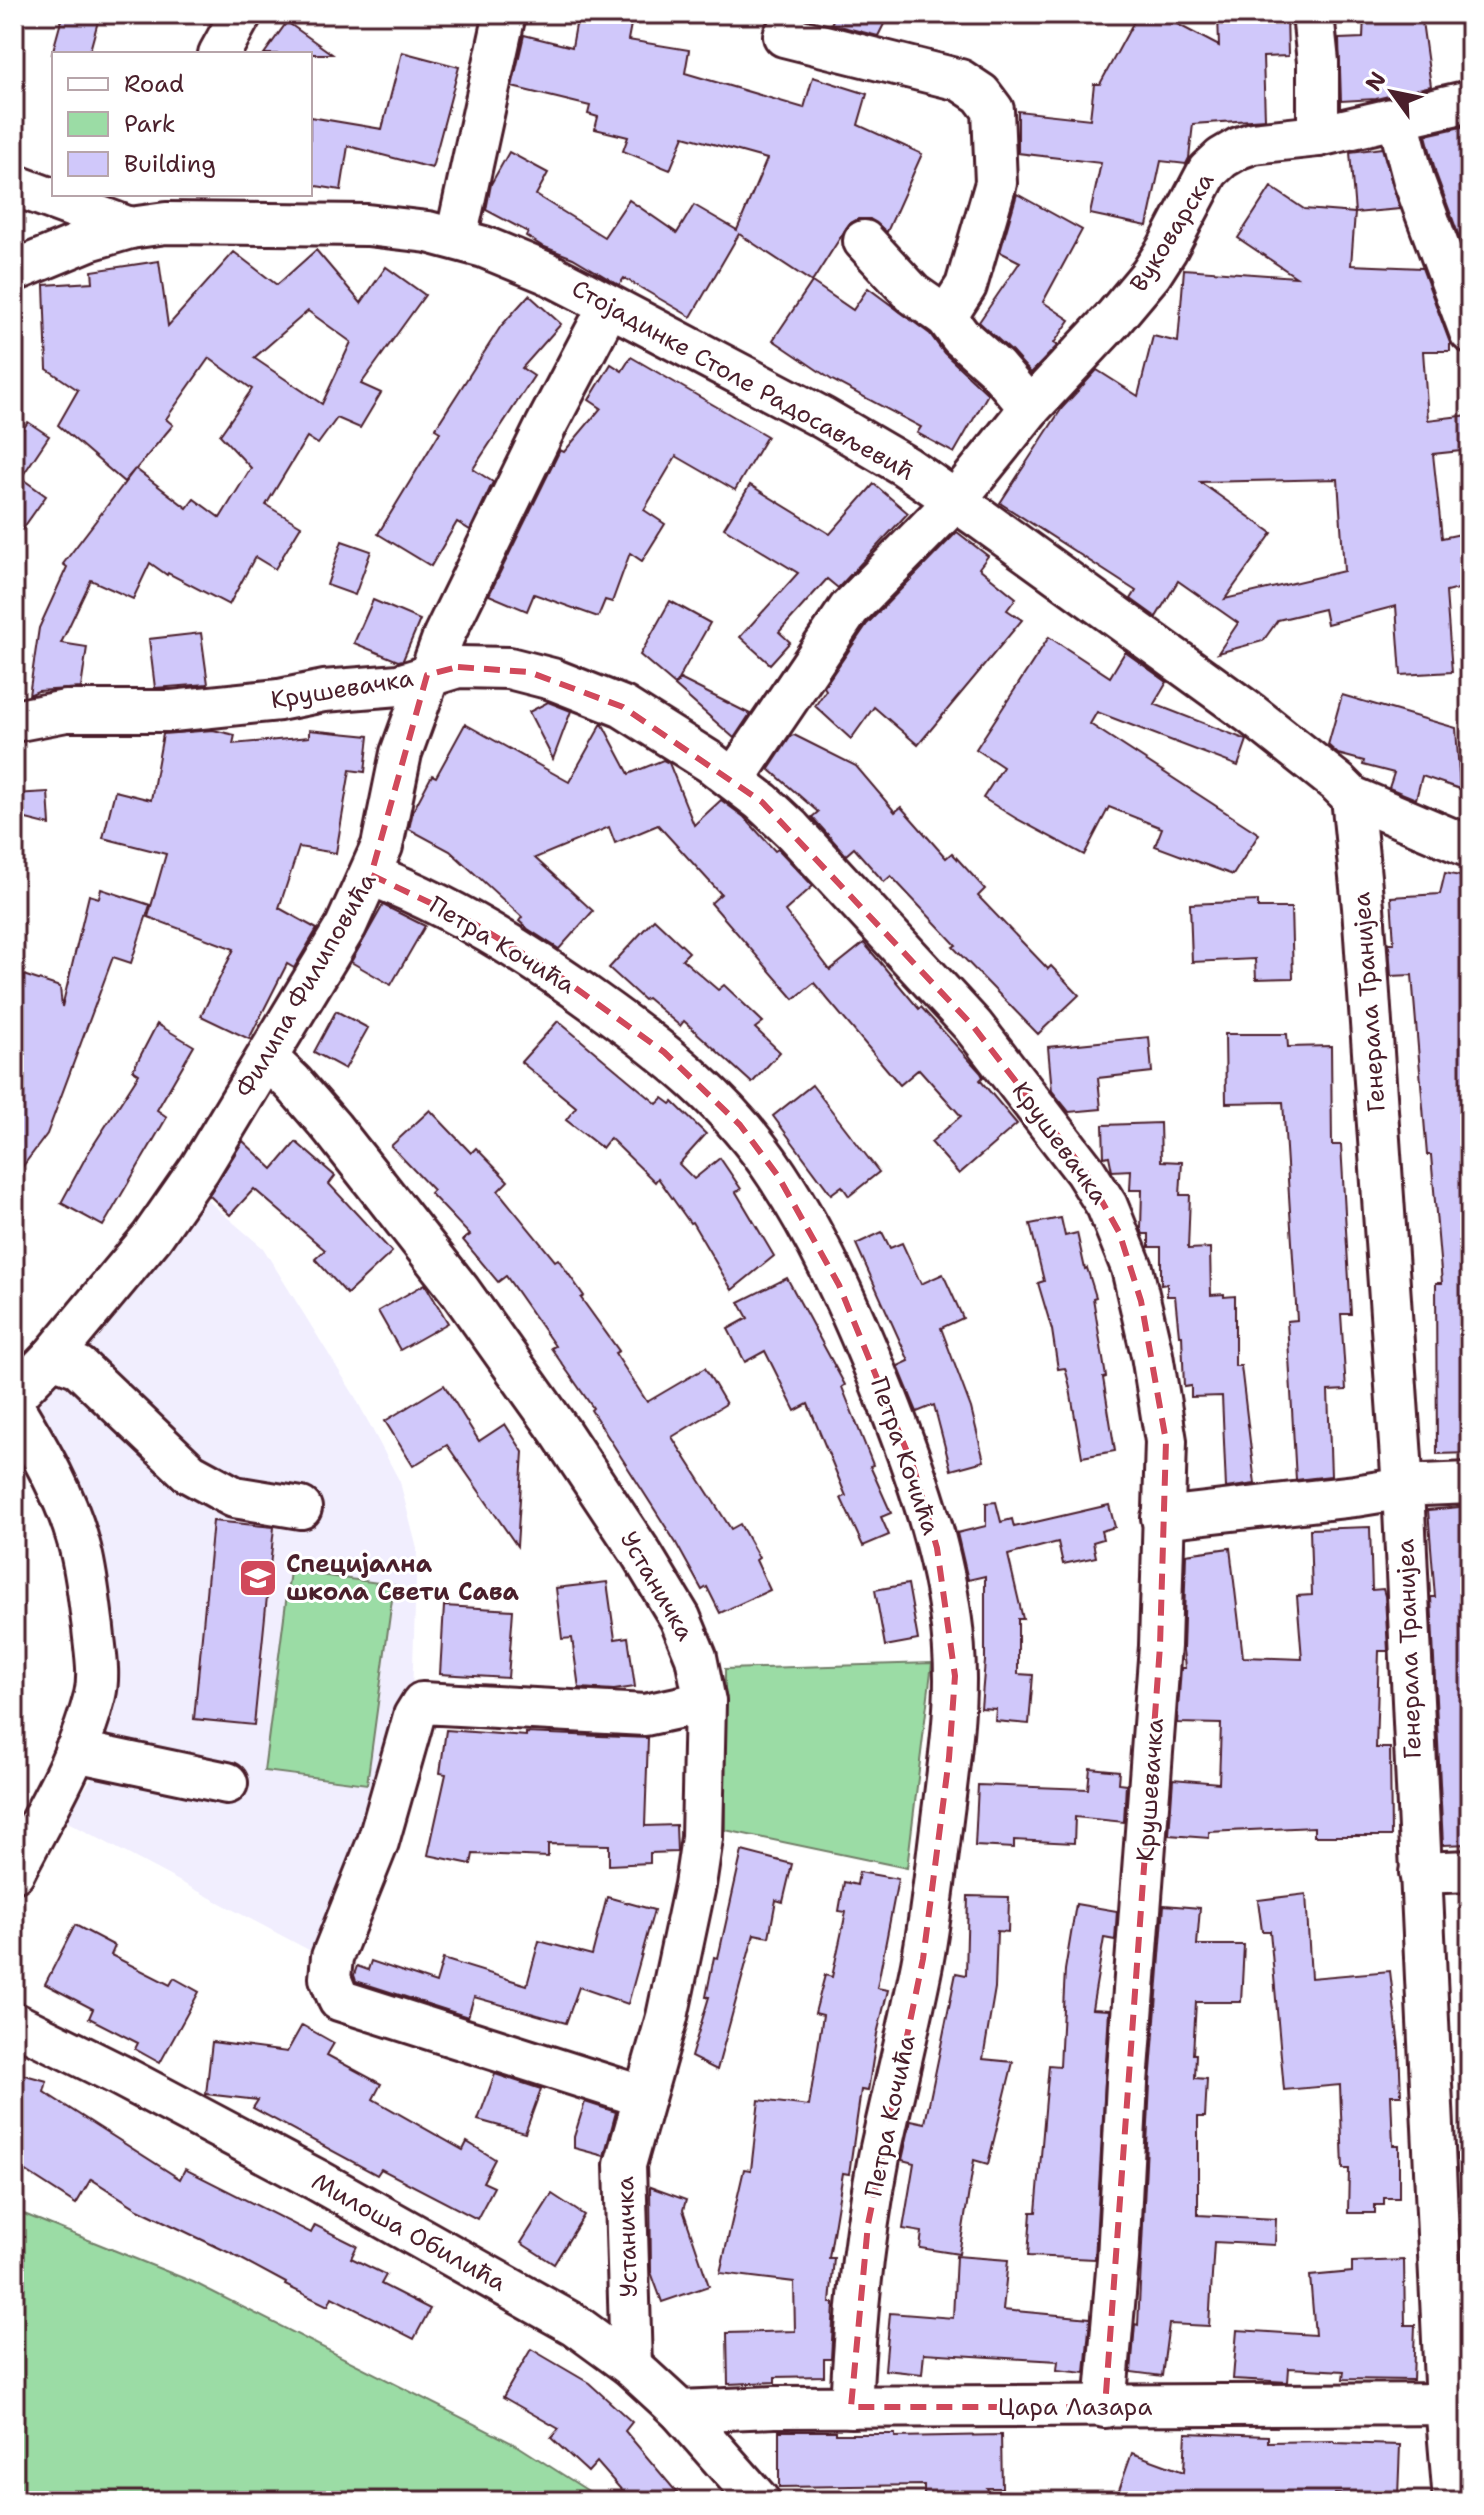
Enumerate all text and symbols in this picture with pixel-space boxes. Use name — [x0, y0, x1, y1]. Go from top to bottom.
legend — [52, 52, 312, 196]
north arrow — [1352, 52, 1432, 132]
text: N — [1359, 66, 1393, 97]
text: Road — [124, 68, 184, 100]
text: Park — [124, 108, 176, 140]
text: Building — [124, 148, 216, 180]
street label: Вуковарска — [1123, 166, 1221, 298]
street label: Стојадинке Столе Радосављевић — [566, 272, 920, 488]
street label: Крушевачка — [269, 662, 416, 716]
street label: Филипа Филиповића — [229, 867, 383, 1103]
street label: Петра Кочића — [423, 889, 581, 1001]
street label: Генерала Транијеа — [1345, 891, 1393, 1113]
street label: Крушевачка — [1005, 1075, 1115, 1211]
street label: Петра Кочића — [863, 1373, 947, 1539]
street label: Устаничка — [613, 1525, 701, 1647]
street label: Генерала Транијеа — [1389, 1538, 1429, 1760]
place label: Специјална школа Свети Сава — [286, 1548, 519, 1608]
school or university icon: Специјална школа Свети Сава — [237, 1557, 279, 1599]
street label: Крушевачка — [1129, 1717, 1171, 1863]
street label: Петра Кочића — [857, 2032, 923, 2200]
street label: Милоша Обилића — [306, 2165, 512, 2299]
street label: Устаничка — [609, 2176, 645, 2298]
street label: Цара Лазара — [998, 2391, 1152, 2423]

